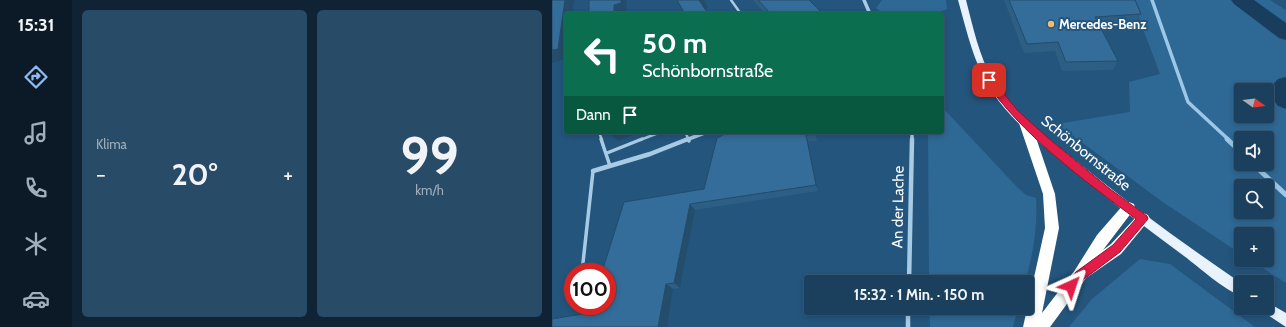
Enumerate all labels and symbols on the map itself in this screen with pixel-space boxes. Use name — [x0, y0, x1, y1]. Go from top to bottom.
place label: Mercedes-Benz — [1059, 16, 1146, 32]
marker: Mercedes-Benz — [1046, 19, 1056, 29]
pin — [972, 63, 1006, 97]
north arrow — [1234, 83, 1274, 123]
street label: Schönbornstraße — [1038, 112, 1134, 195]
street label: An der Lache — [888, 165, 908, 248]
speed limit sign: 100 — [564, 263, 616, 315]
position arrow — [1050, 265, 1092, 307]

